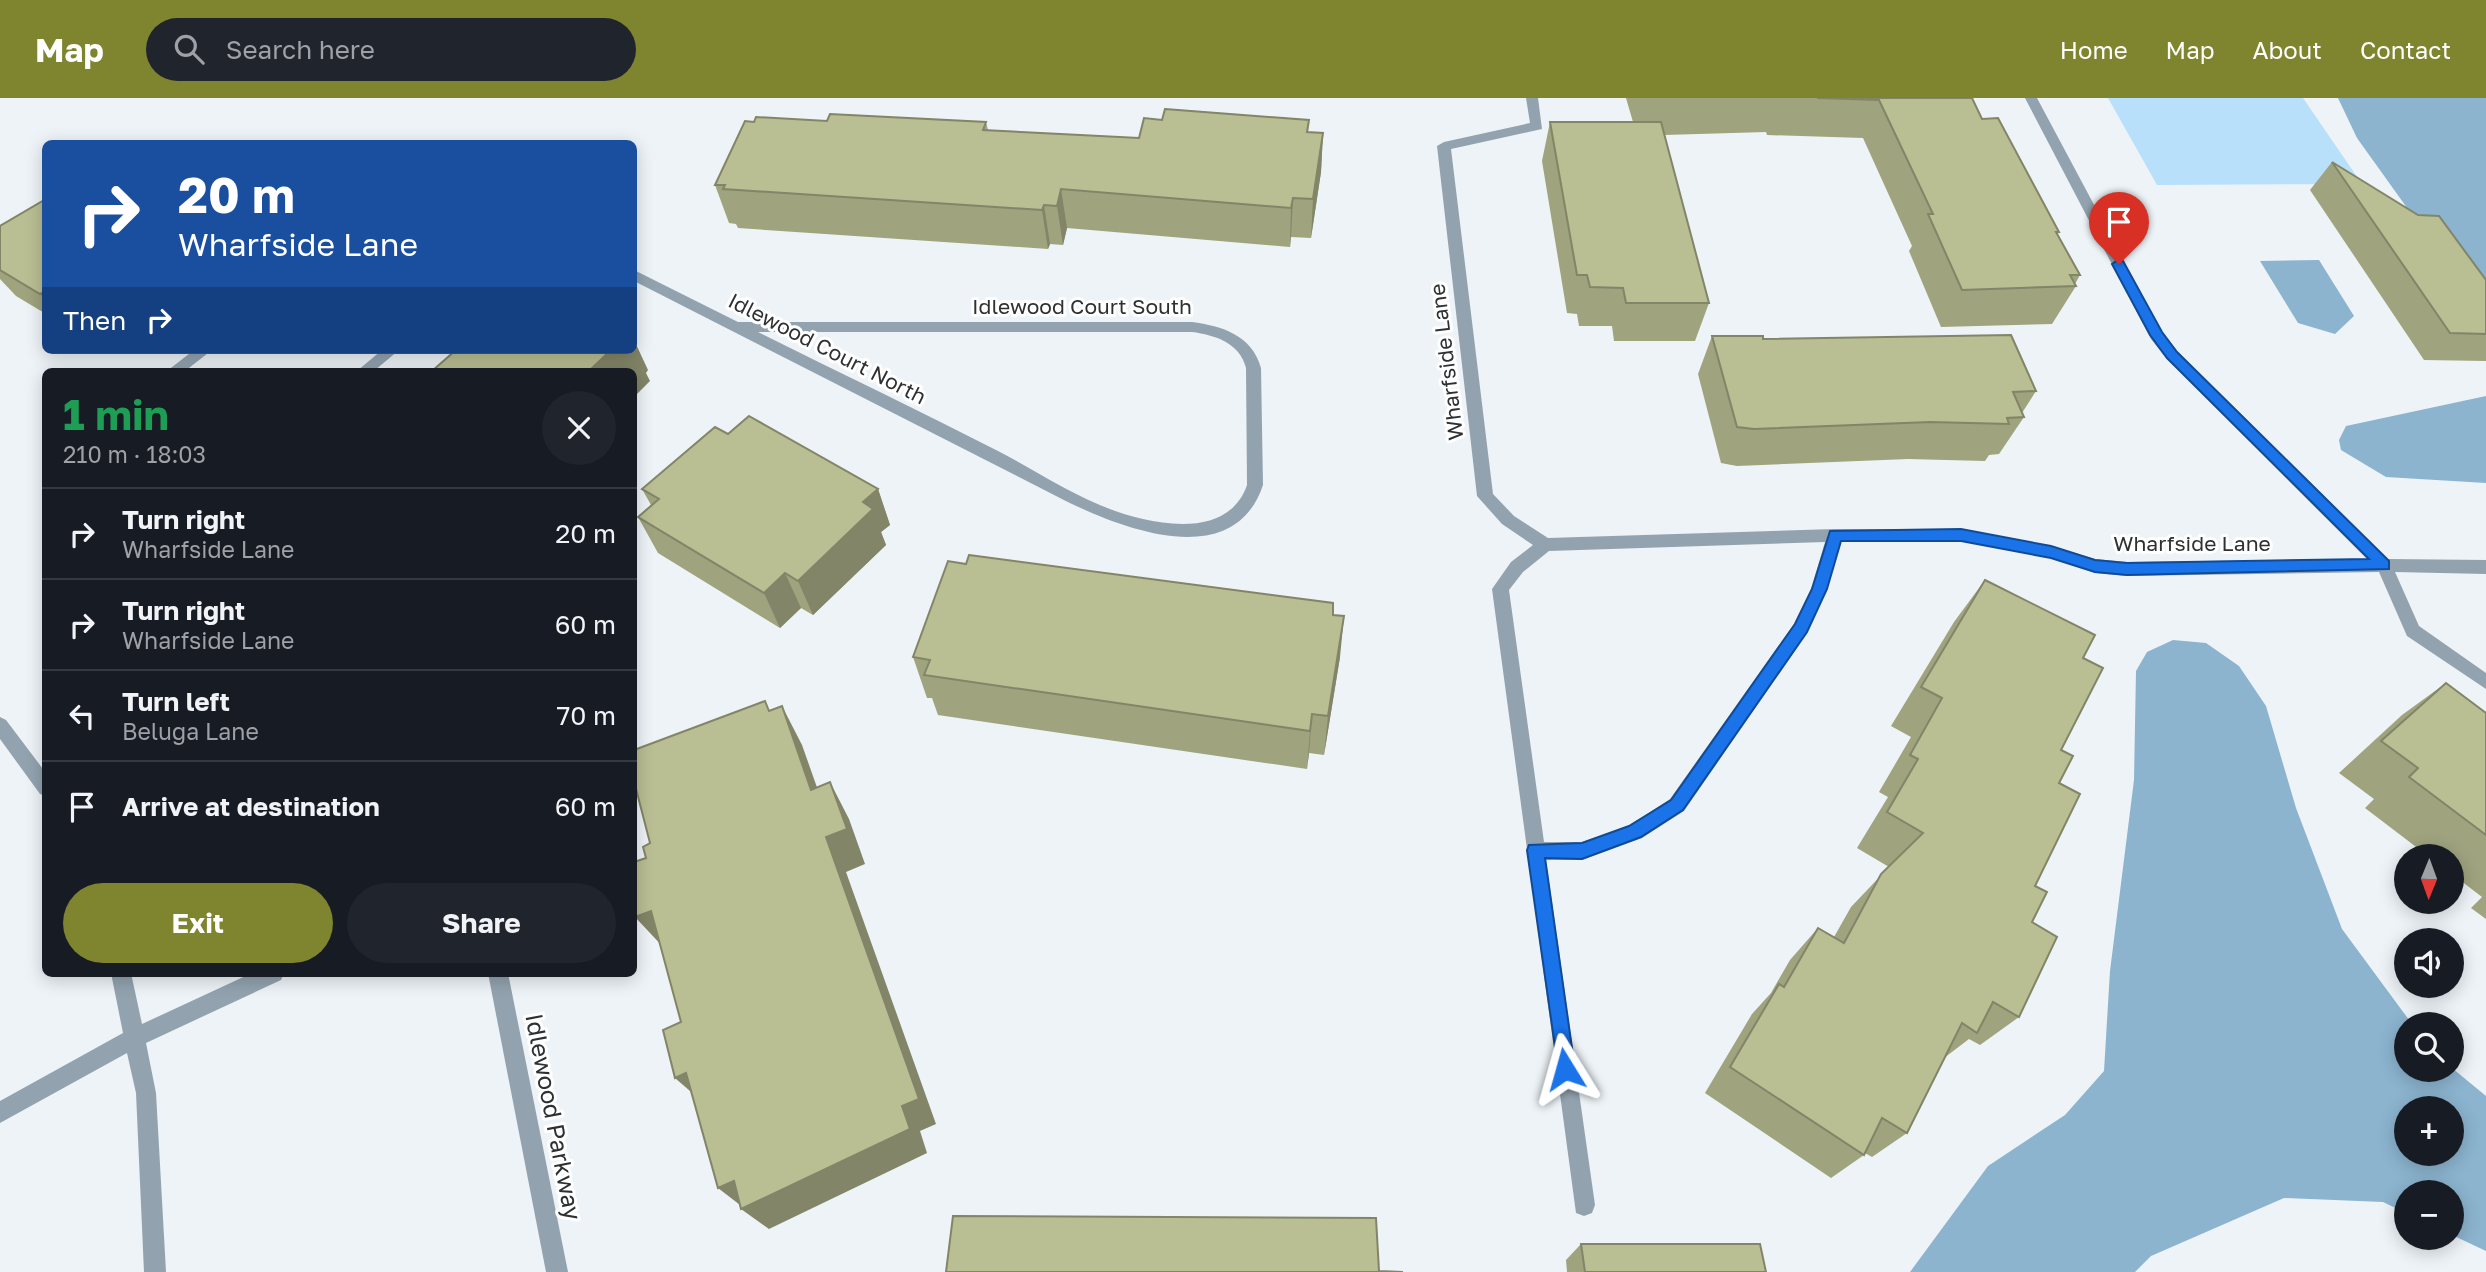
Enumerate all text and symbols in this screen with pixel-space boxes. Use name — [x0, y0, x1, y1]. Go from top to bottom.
search box — [146, 18, 636, 81]
text: Map — [35, 30, 104, 69]
icon: search — [170, 30, 208, 68]
text: Search here — [226, 34, 375, 65]
text: Home — [2060, 35, 2128, 64]
text: Map — [2166, 35, 2215, 64]
text: About — [2253, 35, 2322, 64]
text: Contact — [2360, 35, 2451, 64]
text: 20 m — [178, 165, 295, 224]
icon: right — [63, 168, 154, 259]
pin — [2089, 192, 2149, 264]
icon: arrive — [2100, 203, 2138, 241]
text: Wharfside Lane — [178, 225, 418, 263]
street label: Wharfside Lane — [1424, 282, 1469, 442]
street label: Idlewood Court North — [724, 287, 931, 409]
street label: Idlewood Court South — [972, 293, 1192, 319]
icon: right — [140, 301, 178, 339]
text: Then — [63, 305, 126, 336]
text: 1 min — [63, 389, 169, 439]
button: close — [542, 391, 616, 465]
text: 210 m · 18:03 — [63, 440, 206, 468]
text: Turn right — [122, 504, 245, 535]
icon: right — [63, 515, 101, 553]
text: 20 m — [555, 518, 616, 549]
street label: Wharfside Lane — [2113, 530, 2271, 556]
text: Wharfside Lane — [122, 535, 294, 563]
text: Turn right — [122, 595, 245, 626]
icon: right — [63, 606, 101, 644]
text: 60 m — [555, 609, 616, 640]
text: Wharfside Lane — [122, 626, 294, 654]
text: Turn left — [122, 686, 230, 717]
icon: left — [63, 697, 101, 735]
text: 70 m — [557, 700, 616, 731]
text: Beluga Lane — [122, 717, 259, 745]
icon: arrive — [63, 788, 101, 826]
text: Arrive at destination — [122, 791, 380, 822]
text: 60 m — [555, 791, 616, 822]
north arrow — [2394, 844, 2464, 914]
map controls — [2394, 844, 2464, 1250]
button: Exit — [63, 883, 333, 963]
button: Share — [347, 883, 616, 963]
button: sound — [2394, 928, 2464, 998]
street label: Idlewood Parkway — [520, 1011, 589, 1222]
button: search — [2394, 1012, 2464, 1082]
position arrow — [1528, 1032, 1602, 1106]
button: + — [2394, 1096, 2464, 1166]
button: − — [2394, 1180, 2464, 1250]

